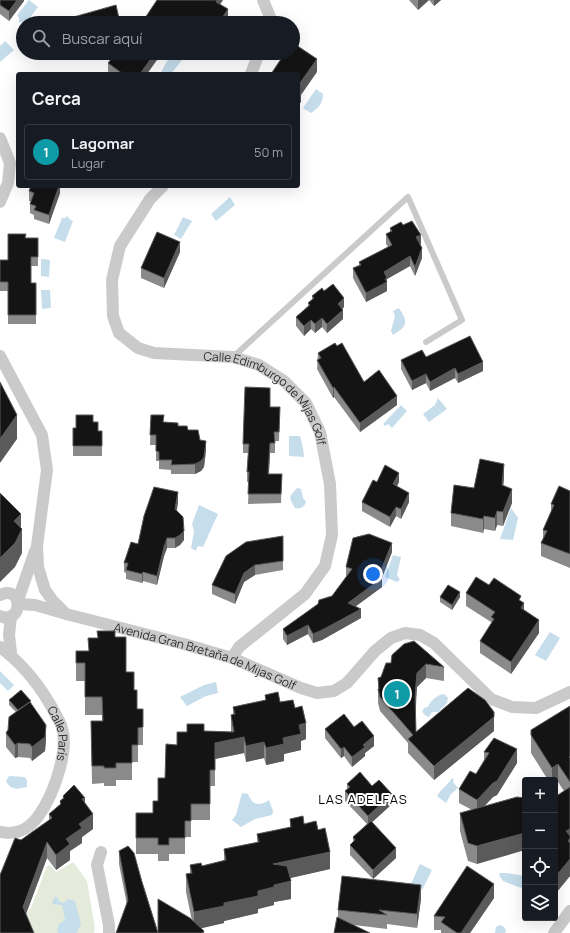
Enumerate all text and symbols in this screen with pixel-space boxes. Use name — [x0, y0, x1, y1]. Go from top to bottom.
search box — [16, 16, 300, 60]
icon: search — [30, 27, 52, 49]
text: Buscar aquí — [62, 28, 143, 49]
text: Cerca — [32, 87, 81, 110]
text: Lagomar — [71, 133, 134, 154]
text: 1 — [43, 143, 49, 161]
text: 50 m — [254, 143, 283, 161]
text: Lugar — [71, 154, 105, 172]
street label: Calle Edimburgo de Mijas Golf — [203, 347, 331, 447]
your location — [363, 564, 383, 584]
street label: Avenida Gran Bretaña de Mijas Golf — [112, 618, 300, 694]
pin: 1 — [384, 679, 410, 709]
street label: Calle París — [44, 703, 72, 763]
map controls — [522, 777, 558, 921]
button: + — [522, 777, 558, 813]
district label: LAS ADELFAS — [318, 790, 408, 808]
button: − — [522, 813, 558, 849]
button: locate — [522, 849, 558, 885]
button: layers — [522, 885, 558, 921]

